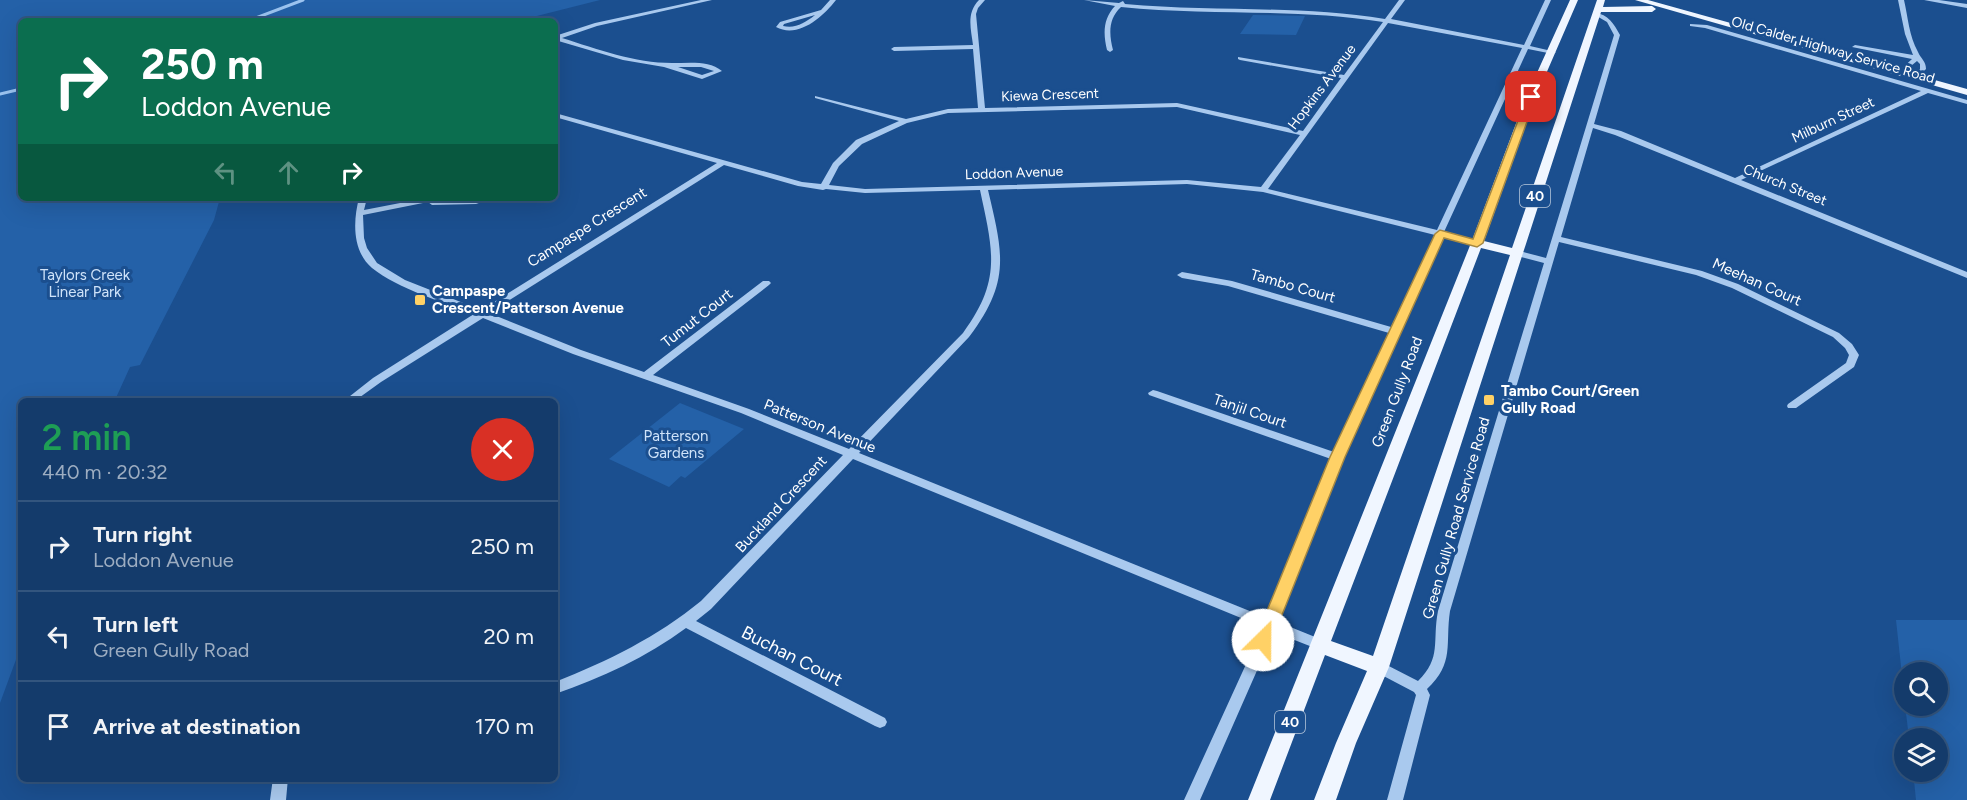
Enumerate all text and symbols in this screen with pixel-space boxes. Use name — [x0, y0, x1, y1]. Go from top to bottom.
street label: Old Calder Highway Service Road — [1729, 13, 1937, 87]
text: 250 m — [141, 39, 264, 90]
street label: Hopkins Avenue — [1284, 41, 1360, 133]
icon: right — [42, 42, 120, 120]
pin — [1505, 71, 1556, 122]
icon: arrive — [1514, 80, 1547, 113]
street label: Kiewa Crescent — [1001, 85, 1099, 105]
text: Loddon Avenue — [141, 90, 331, 123]
street label: Milburn Street — [1789, 93, 1877, 147]
icon: left — [209, 156, 242, 189]
icon: ahead — [272, 156, 305, 189]
icon: right — [335, 156, 368, 189]
street label: Church Street — [1741, 161, 1829, 209]
street label: Loddon Avenue — [964, 163, 1064, 183]
street label: Campaspe Crescent — [524, 183, 650, 271]
road number: 40 — [1520, 185, 1550, 207]
street label: Meehan Court — [1710, 254, 1805, 310]
street label: Tambo Court — [1248, 265, 1338, 307]
park label: Taylors Creek Linear Park — [40, 266, 131, 301]
place label: Campaspe Crescent/Patterson Avenue — [432, 282, 625, 317]
street label: Tumut Court — [658, 285, 736, 351]
marker: Campaspe Crescent/Patterson Avenue — [413, 293, 427, 307]
street label: Green Gully Road — [1368, 334, 1426, 450]
place label: Tambo Court/Green Gully Road — [1501, 382, 1639, 417]
street label: Tanjil Court — [1211, 390, 1289, 432]
marker: Tambo Court/Green Gully Road — [1482, 393, 1496, 407]
street label: Patterson Avenue — [761, 395, 879, 457]
street label: Green Gully Road Service Road — [1418, 415, 1494, 621]
text: 2 min — [42, 416, 132, 459]
button: close — [471, 418, 534, 481]
park label: Patterson Gardens — [644, 427, 708, 462]
street label: Buckland Crescent — [731, 451, 831, 556]
text: 440 m · 20:32 — [42, 460, 168, 484]
text: Turn right — [93, 521, 192, 548]
icon: right — [42, 530, 75, 563]
text: 250 m — [471, 533, 534, 560]
text: Loddon Avenue — [93, 548, 234, 572]
position arrow — [1231, 608, 1295, 672]
text: Turn left — [93, 611, 179, 638]
icon: left — [42, 620, 75, 653]
street label: Buchan Court — [738, 621, 847, 691]
text: 20 m — [483, 623, 534, 650]
text: Green Gully Road — [93, 638, 250, 662]
map controls — [1894, 662, 1948, 782]
button: search — [1894, 662, 1948, 716]
icon: arrive — [42, 710, 75, 743]
road number: 40 — [1275, 711, 1305, 733]
text: Arrive at destination — [93, 713, 301, 740]
text: 170 m — [475, 713, 534, 740]
button: layers — [1894, 728, 1948, 782]

